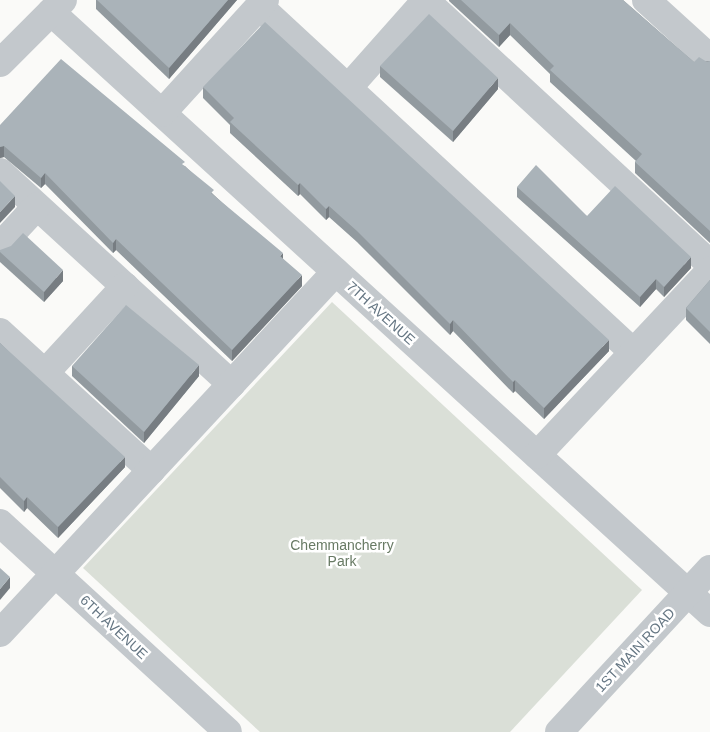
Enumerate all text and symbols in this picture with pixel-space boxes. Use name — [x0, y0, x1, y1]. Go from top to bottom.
street label: 7TH AVENUE — [343, 278, 419, 348]
park label: Chemmancherry Park — [290, 537, 394, 570]
street label: 6TH AVENUE — [77, 591, 151, 663]
street label: 1ST MAIN ROAD — [592, 604, 678, 696]

